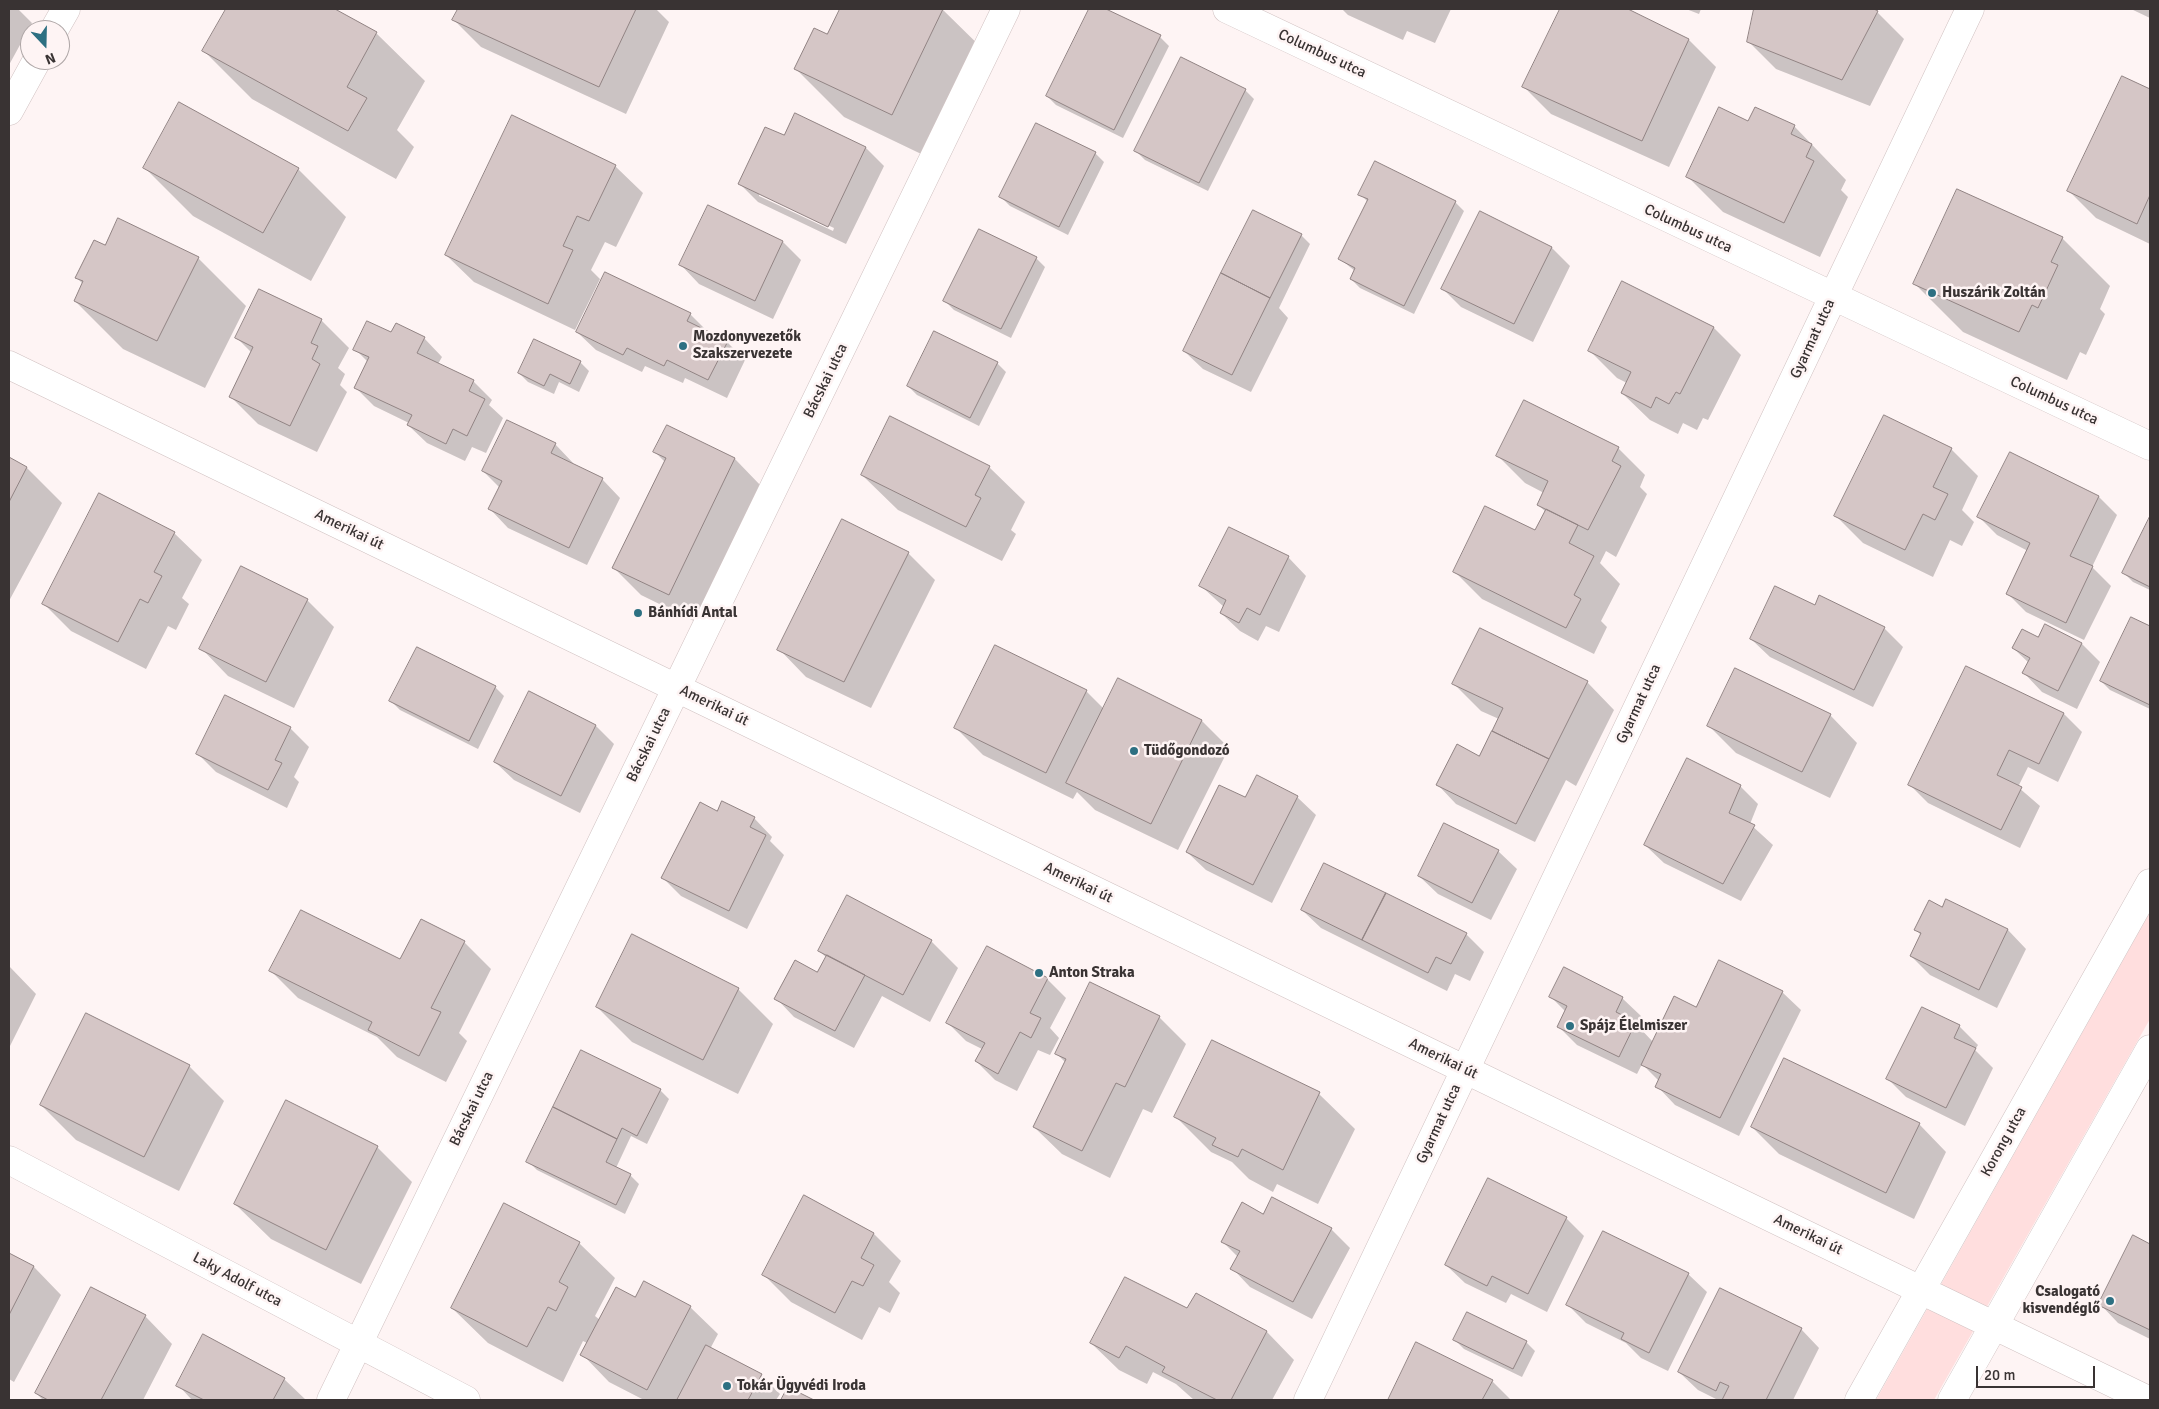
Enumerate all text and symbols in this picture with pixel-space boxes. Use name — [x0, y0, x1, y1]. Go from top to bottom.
north arrow — [20, 20, 70, 70]
street label: Columbus utca — [1275, 26, 1369, 82]
text: N — [43, 49, 58, 68]
street label: Columbus utca — [1641, 201, 1735, 257]
place label: Huszárik Zoltán — [1942, 284, 2046, 302]
marker: Huszárik Zoltán — [1926, 287, 1938, 299]
street label: Gyarmat utca — [1787, 296, 1839, 382]
place label: Mozdonyvezetők Szakszervezete — [693, 328, 801, 363]
marker: Mozdonyvezetők Szakszervezete — [677, 340, 689, 352]
street label: Bácskai utca — [800, 341, 852, 421]
street label: Columbus utca — [2007, 373, 2101, 429]
street label: Amerikai út — [312, 506, 386, 554]
place label: Bánhídi Antal — [648, 604, 737, 622]
marker: Bánhídi Antal — [632, 607, 644, 619]
street label: Gyarmat utca — [1613, 661, 1665, 747]
street label: Amerikai út — [677, 682, 751, 730]
street label: Bácskai utca — [623, 705, 675, 785]
place label: Tüdőgondozó — [1144, 742, 1230, 760]
marker: Tüdőgondozó — [1128, 745, 1140, 757]
street label: Amerikai út — [1041, 859, 1115, 907]
place label: Anton Straka — [1049, 964, 1135, 982]
marker: Anton Straka — [1033, 967, 1045, 979]
place label: Spájz Élelmiszer — [1580, 1017, 1687, 1035]
marker: Spájz Élelmiszer — [1564, 1020, 1576, 1032]
street label: Amerikai út — [1406, 1035, 1480, 1083]
street label: Bácskai utca — [446, 1069, 498, 1149]
street label: Gyarmat utca — [1413, 1081, 1465, 1167]
street label: Korong utca — [1977, 1104, 2031, 1180]
street label: Amerikai út — [1771, 1211, 1845, 1259]
street label: Laky Adolf utca — [189, 1249, 285, 1311]
place label: Csalogató kisvendéglő — [2022, 1283, 2100, 1318]
marker: Csalogató kisvendéglő — [2104, 1295, 2116, 1307]
scale bar — [1979, 1356, 2098, 1388]
text: 20 m — [1984, 1366, 2015, 1384]
place label: Tokár Ügyvédi Iroda — [737, 1377, 866, 1395]
marker: Tokár Ügyvédi Iroda — [721, 1380, 733, 1392]

